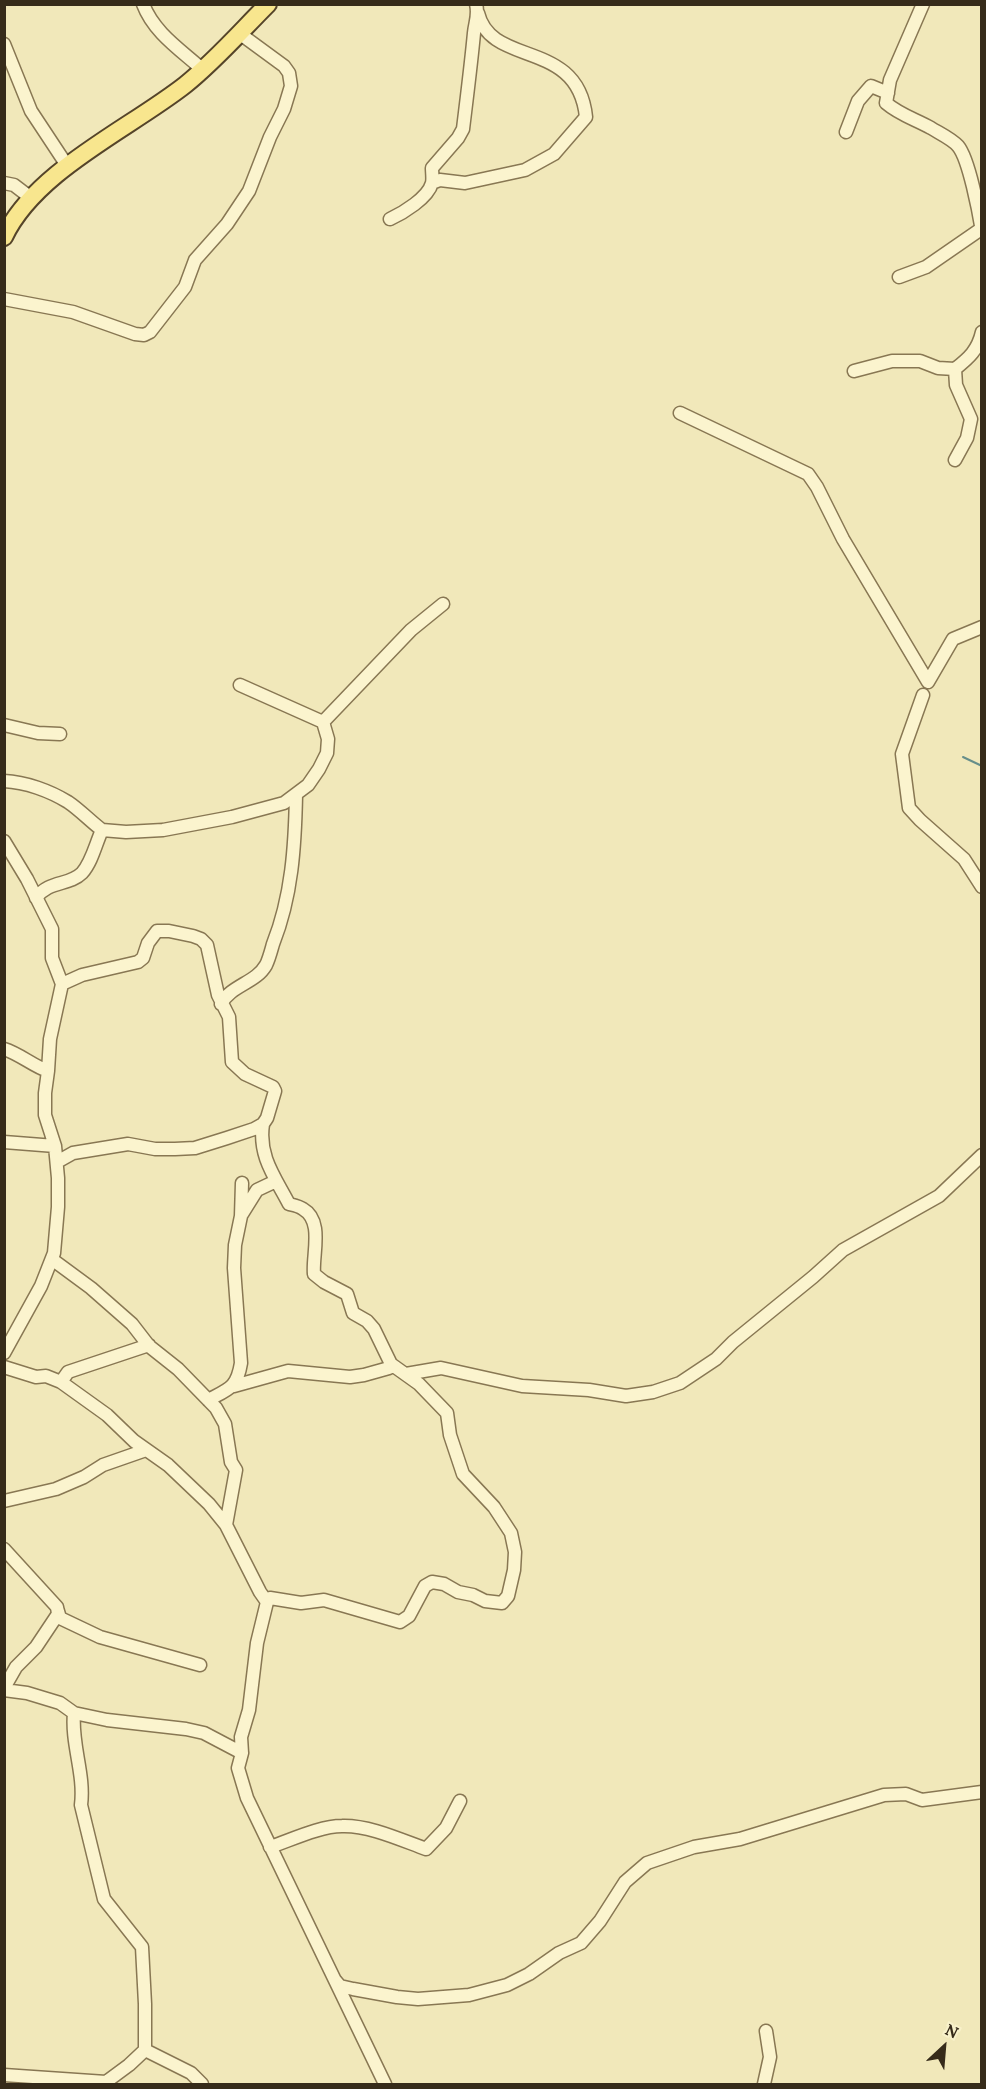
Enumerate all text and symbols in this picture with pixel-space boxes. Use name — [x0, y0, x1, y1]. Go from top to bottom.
north arrow — [914, 2017, 974, 2077]
text: N — [942, 2019, 962, 2043]

